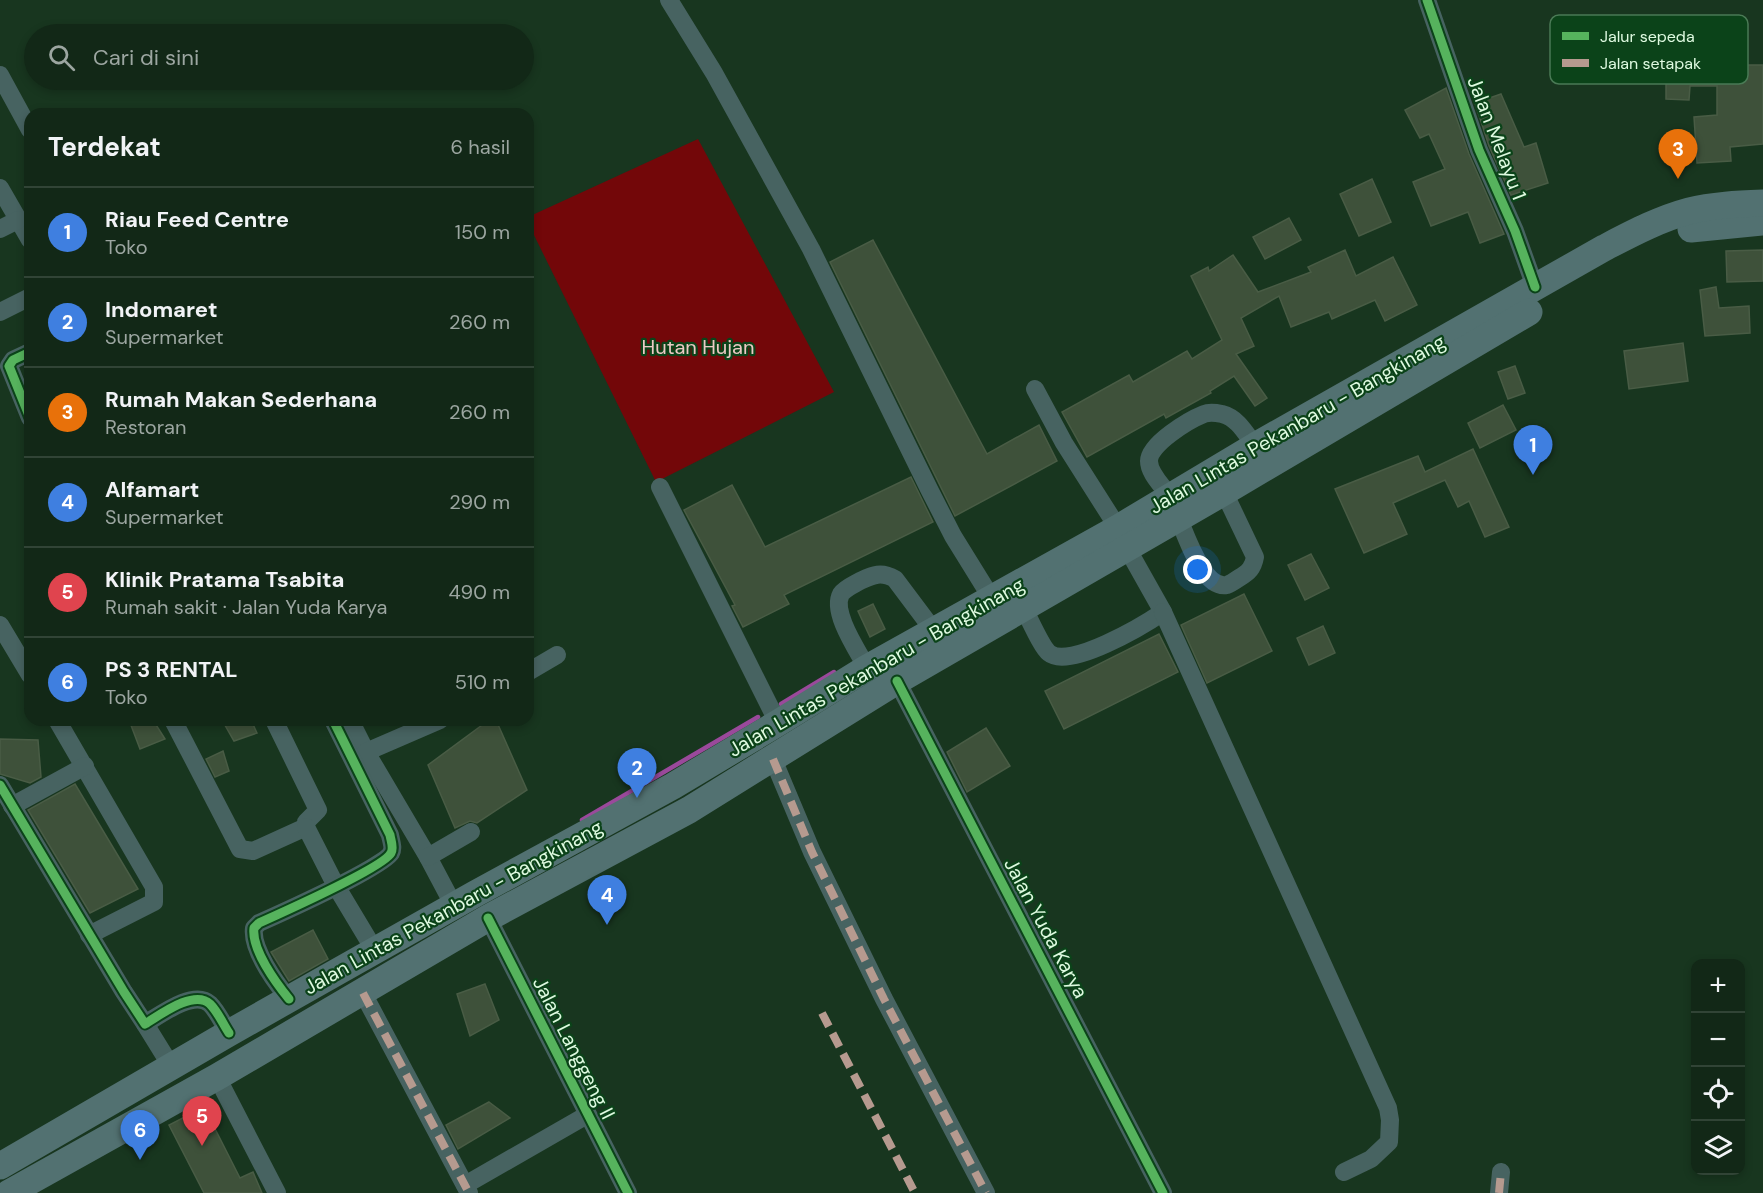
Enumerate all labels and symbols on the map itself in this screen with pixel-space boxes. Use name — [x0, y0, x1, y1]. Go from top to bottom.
legend — [1550, 15, 1748, 84]
text: Jalur sepeda — [1600, 26, 1695, 47]
text: Jalan setapak — [1600, 53, 1701, 74]
street label: Jalan Melayu 1 — [1461, 72, 1533, 204]
pin: 3 — [1658, 130, 1698, 179]
street label: Jalan Lintas Pekanbaru - Bangkinang — [1144, 328, 1450, 520]
park label: Hutan Hujan — [642, 334, 754, 360]
pin: 1 — [1514, 426, 1552, 475]
your location — [1183, 555, 1212, 584]
street label: Jalan Lintas Pekanbaru - Bangkinang — [723, 571, 1029, 763]
pin: 2 — [618, 748, 656, 798]
street label: Jalan Lintas Pekanbaru - Bangkinang — [299, 814, 607, 1000]
street label: Jalan Yuda Karya — [998, 853, 1094, 1003]
pin: 4 — [588, 876, 626, 925]
street label: Jalan Langgeng II — [527, 972, 621, 1124]
pin: 5 — [182, 1096, 222, 1146]
pin: 6 — [120, 1110, 160, 1160]

